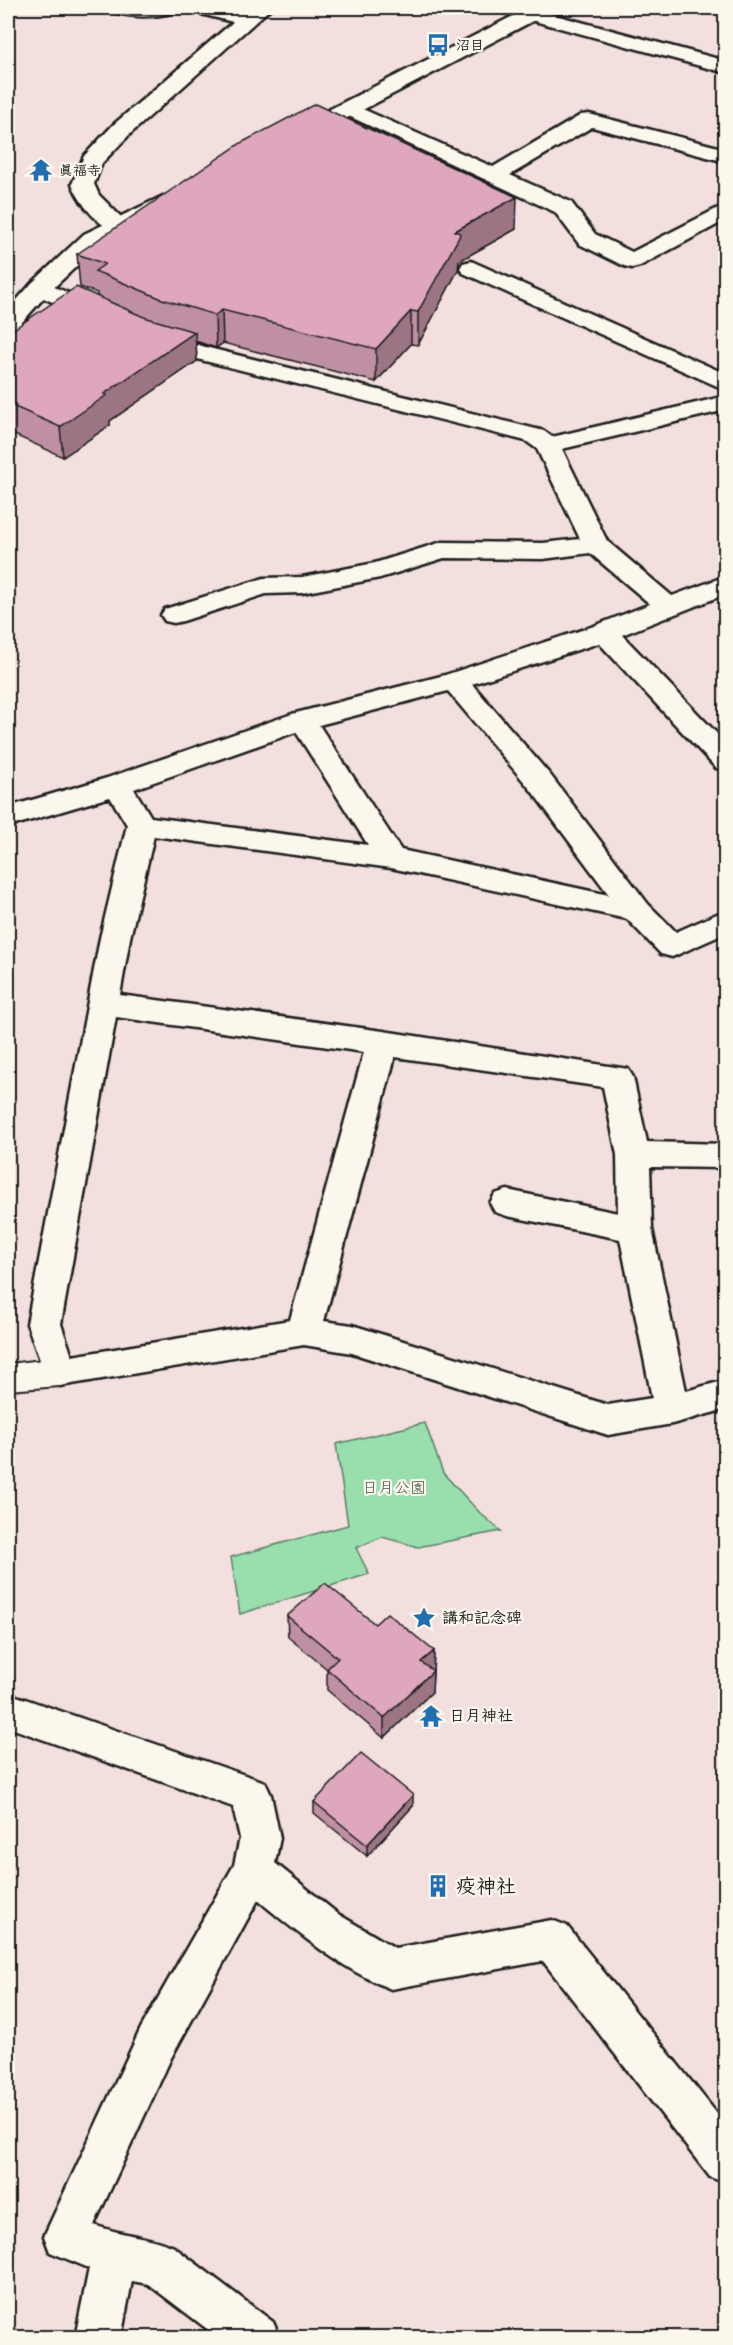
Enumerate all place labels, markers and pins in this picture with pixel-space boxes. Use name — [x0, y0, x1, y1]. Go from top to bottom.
bus stop icon: 沼目 — [425, 32, 451, 58]
place label: 沼目 — [456, 37, 484, 54]
temple icon: 眞福寺 — [28, 157, 54, 183]
place label: 眞福寺 — [59, 162, 101, 179]
place icon: 講和記念碑 — [411, 1605, 437, 1631]
place label: 講和記念碑 — [442, 1609, 522, 1627]
temple icon: 日月神社 — [418, 1703, 444, 1729]
place label: 日月神社 — [449, 1707, 513, 1725]
building icon: 疫神社 — [425, 1873, 451, 1899]
place label: 疫神社 — [456, 1875, 516, 1898]

